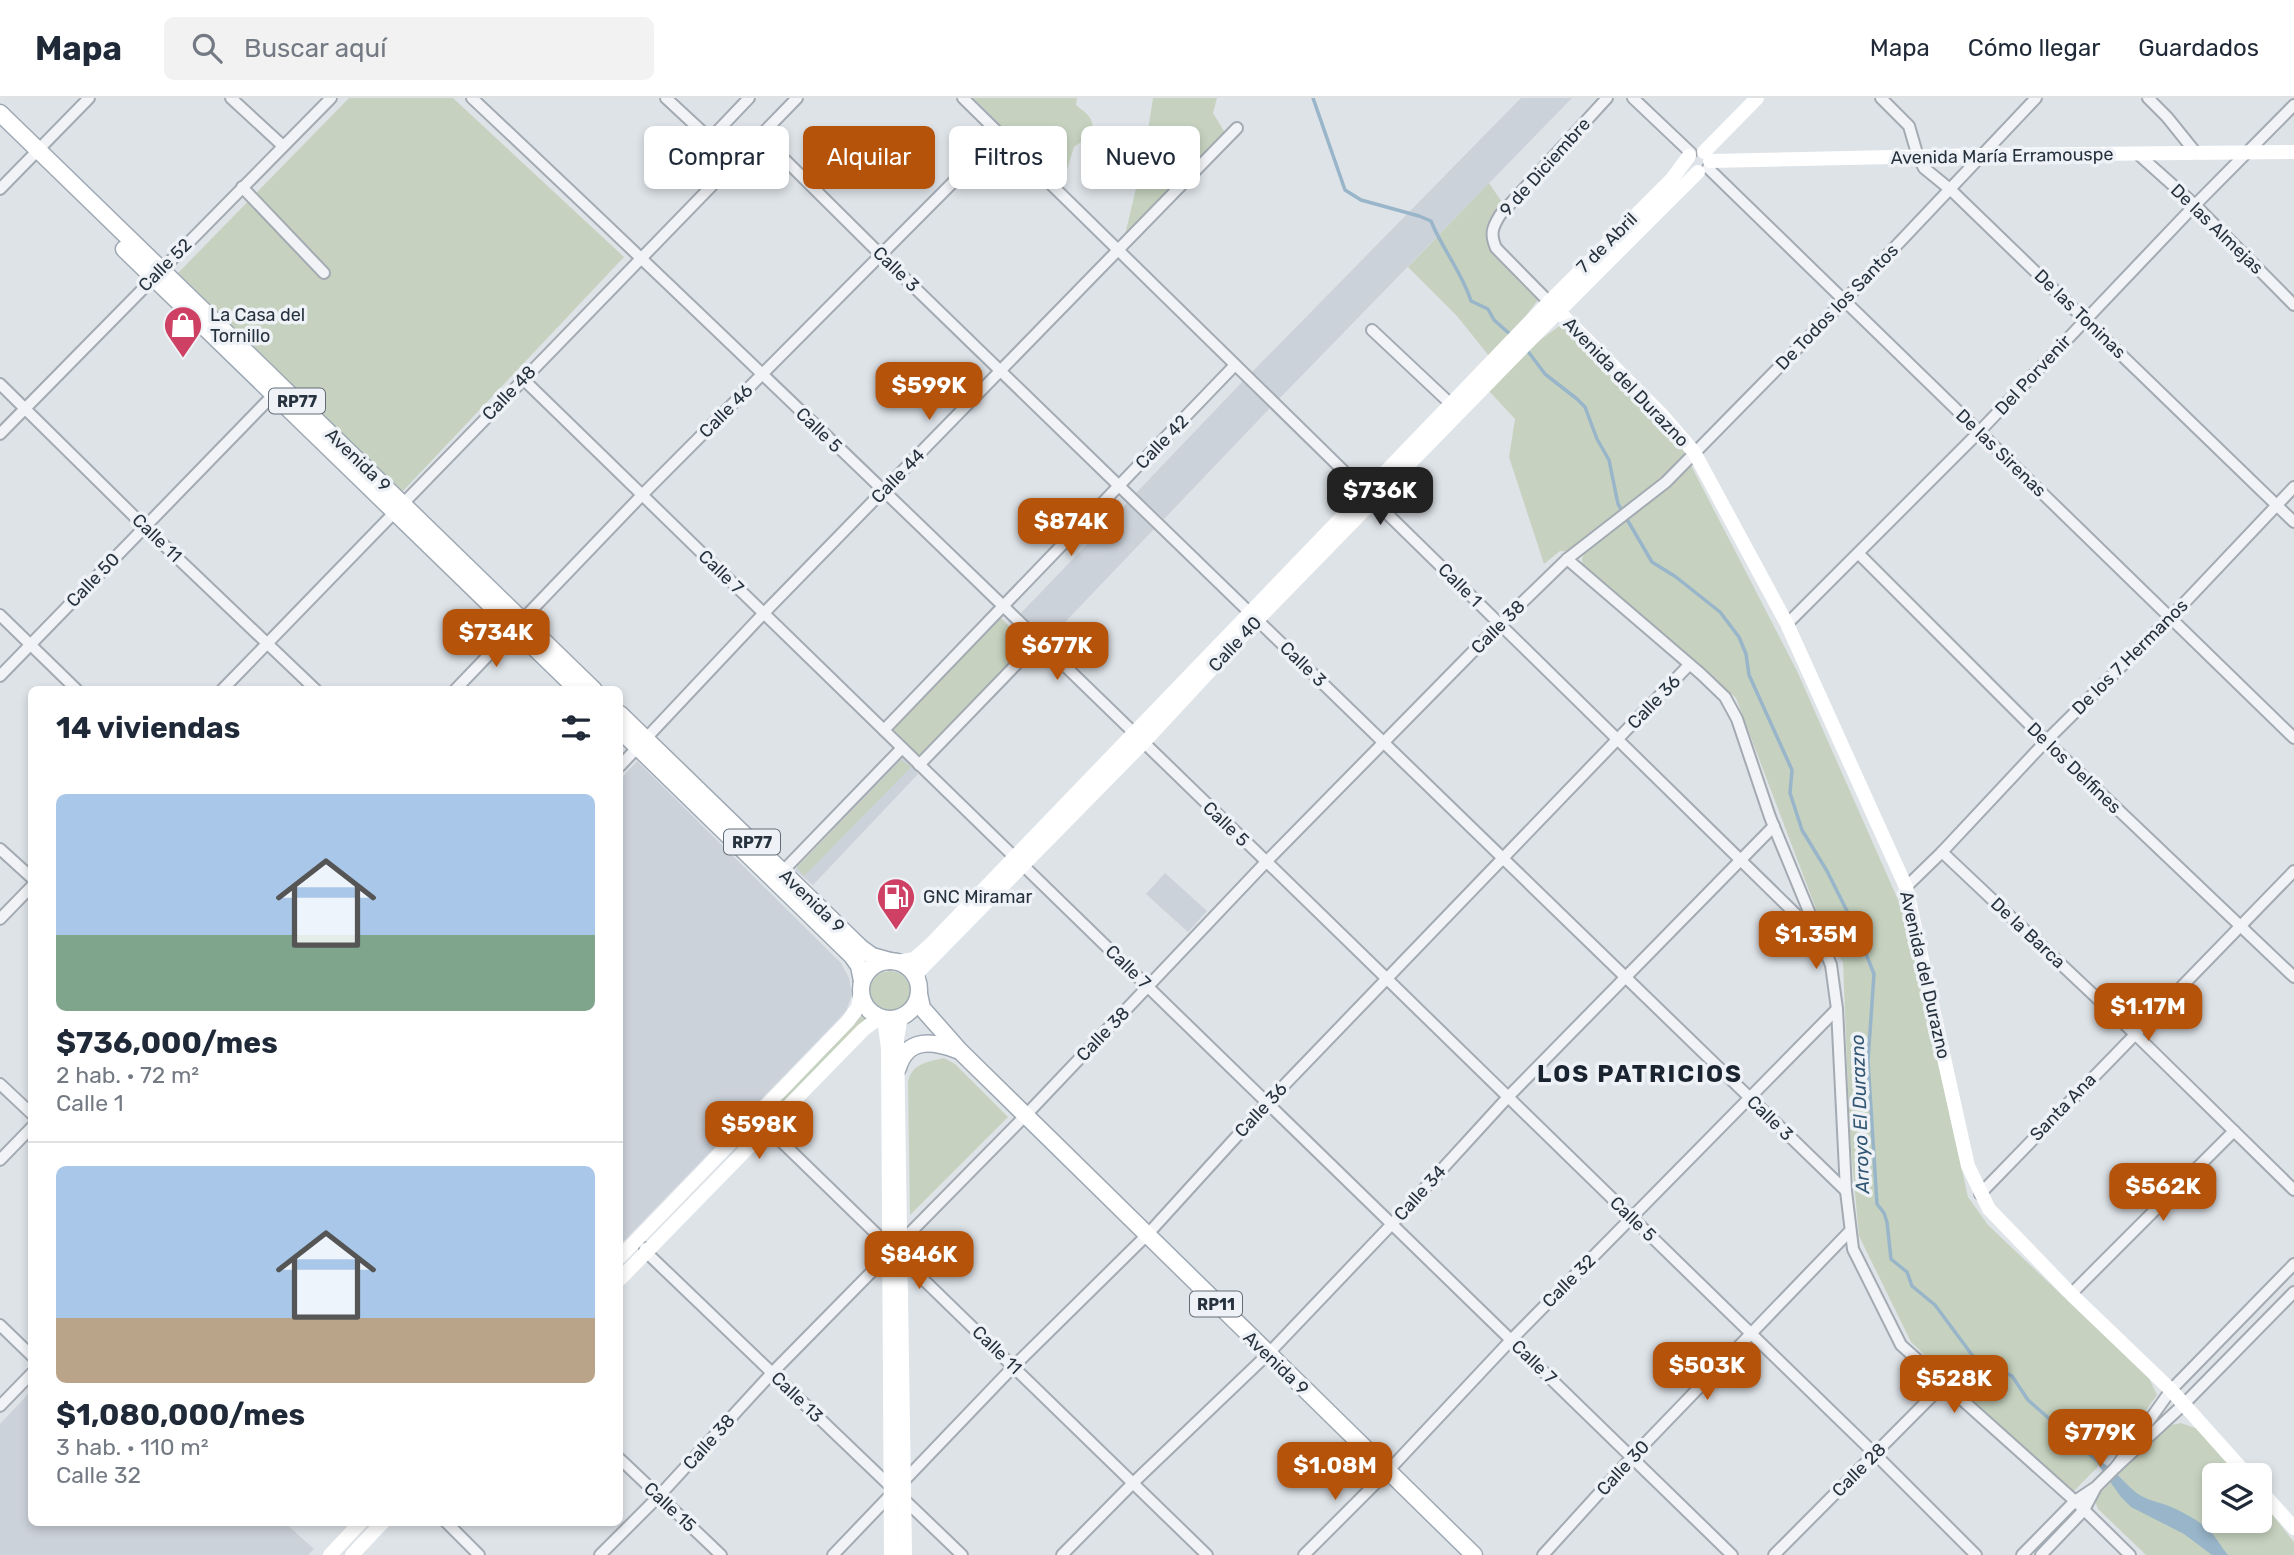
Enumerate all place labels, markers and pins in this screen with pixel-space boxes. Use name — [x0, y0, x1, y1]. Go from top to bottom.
shop icon: La Casa del Tornillo — [162, 304, 204, 359]
place label: La Casa del Tornillo — [210, 304, 305, 347]
pin: $599K — [880, 362, 978, 422]
pin: $736K — [1331, 468, 1429, 527]
pin: $874K — [1022, 498, 1120, 558]
pin: $734K — [447, 610, 545, 669]
pin: $677K — [1008, 622, 1106, 682]
fuel station icon: GNC Miramar — [875, 876, 917, 931]
place label: GNC Miramar — [923, 886, 1032, 908]
pin: $1.35M — [1759, 912, 1873, 971]
pin: $1.17M — [2091, 984, 2205, 1043]
pin: $598K — [710, 1102, 808, 1161]
pin: $562K — [2114, 1164, 2212, 1223]
pin: $846K — [870, 1232, 968, 1291]
pin: $503K — [1658, 1342, 1756, 1402]
pin: $528K — [1905, 1356, 2003, 1415]
pin: $779K — [2051, 1410, 2149, 1469]
pin: $1.08M — [1278, 1442, 1392, 1502]

